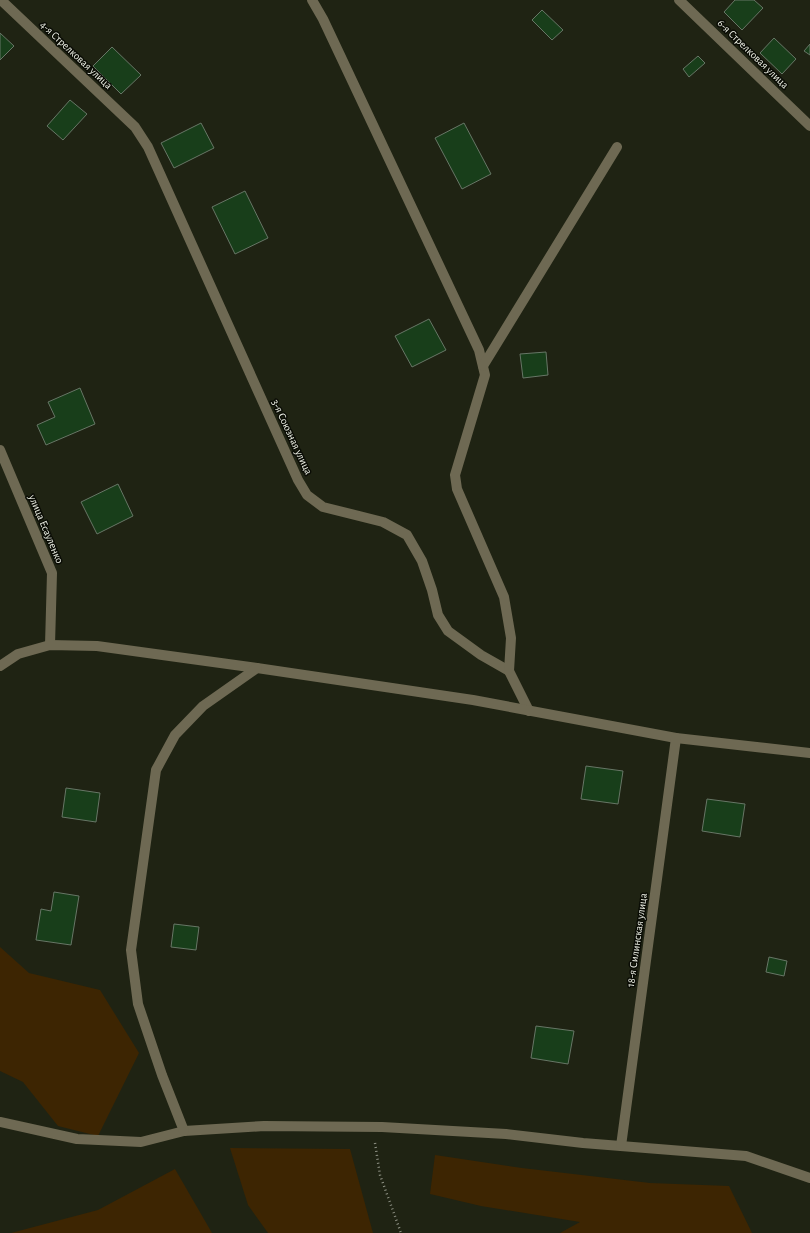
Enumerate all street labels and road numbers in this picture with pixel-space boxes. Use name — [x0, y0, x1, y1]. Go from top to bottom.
street label: 6-я Стрелковая улица — [715, 17, 791, 91]
street label: 4-я Стрелковая улица — [38, 19, 114, 91]
street label: 3-я Союзная улица — [270, 398, 314, 476]
street label: улица Есауленко — [26, 492, 65, 565]
street label: 18-я Силинская улица — [625, 892, 649, 988]

